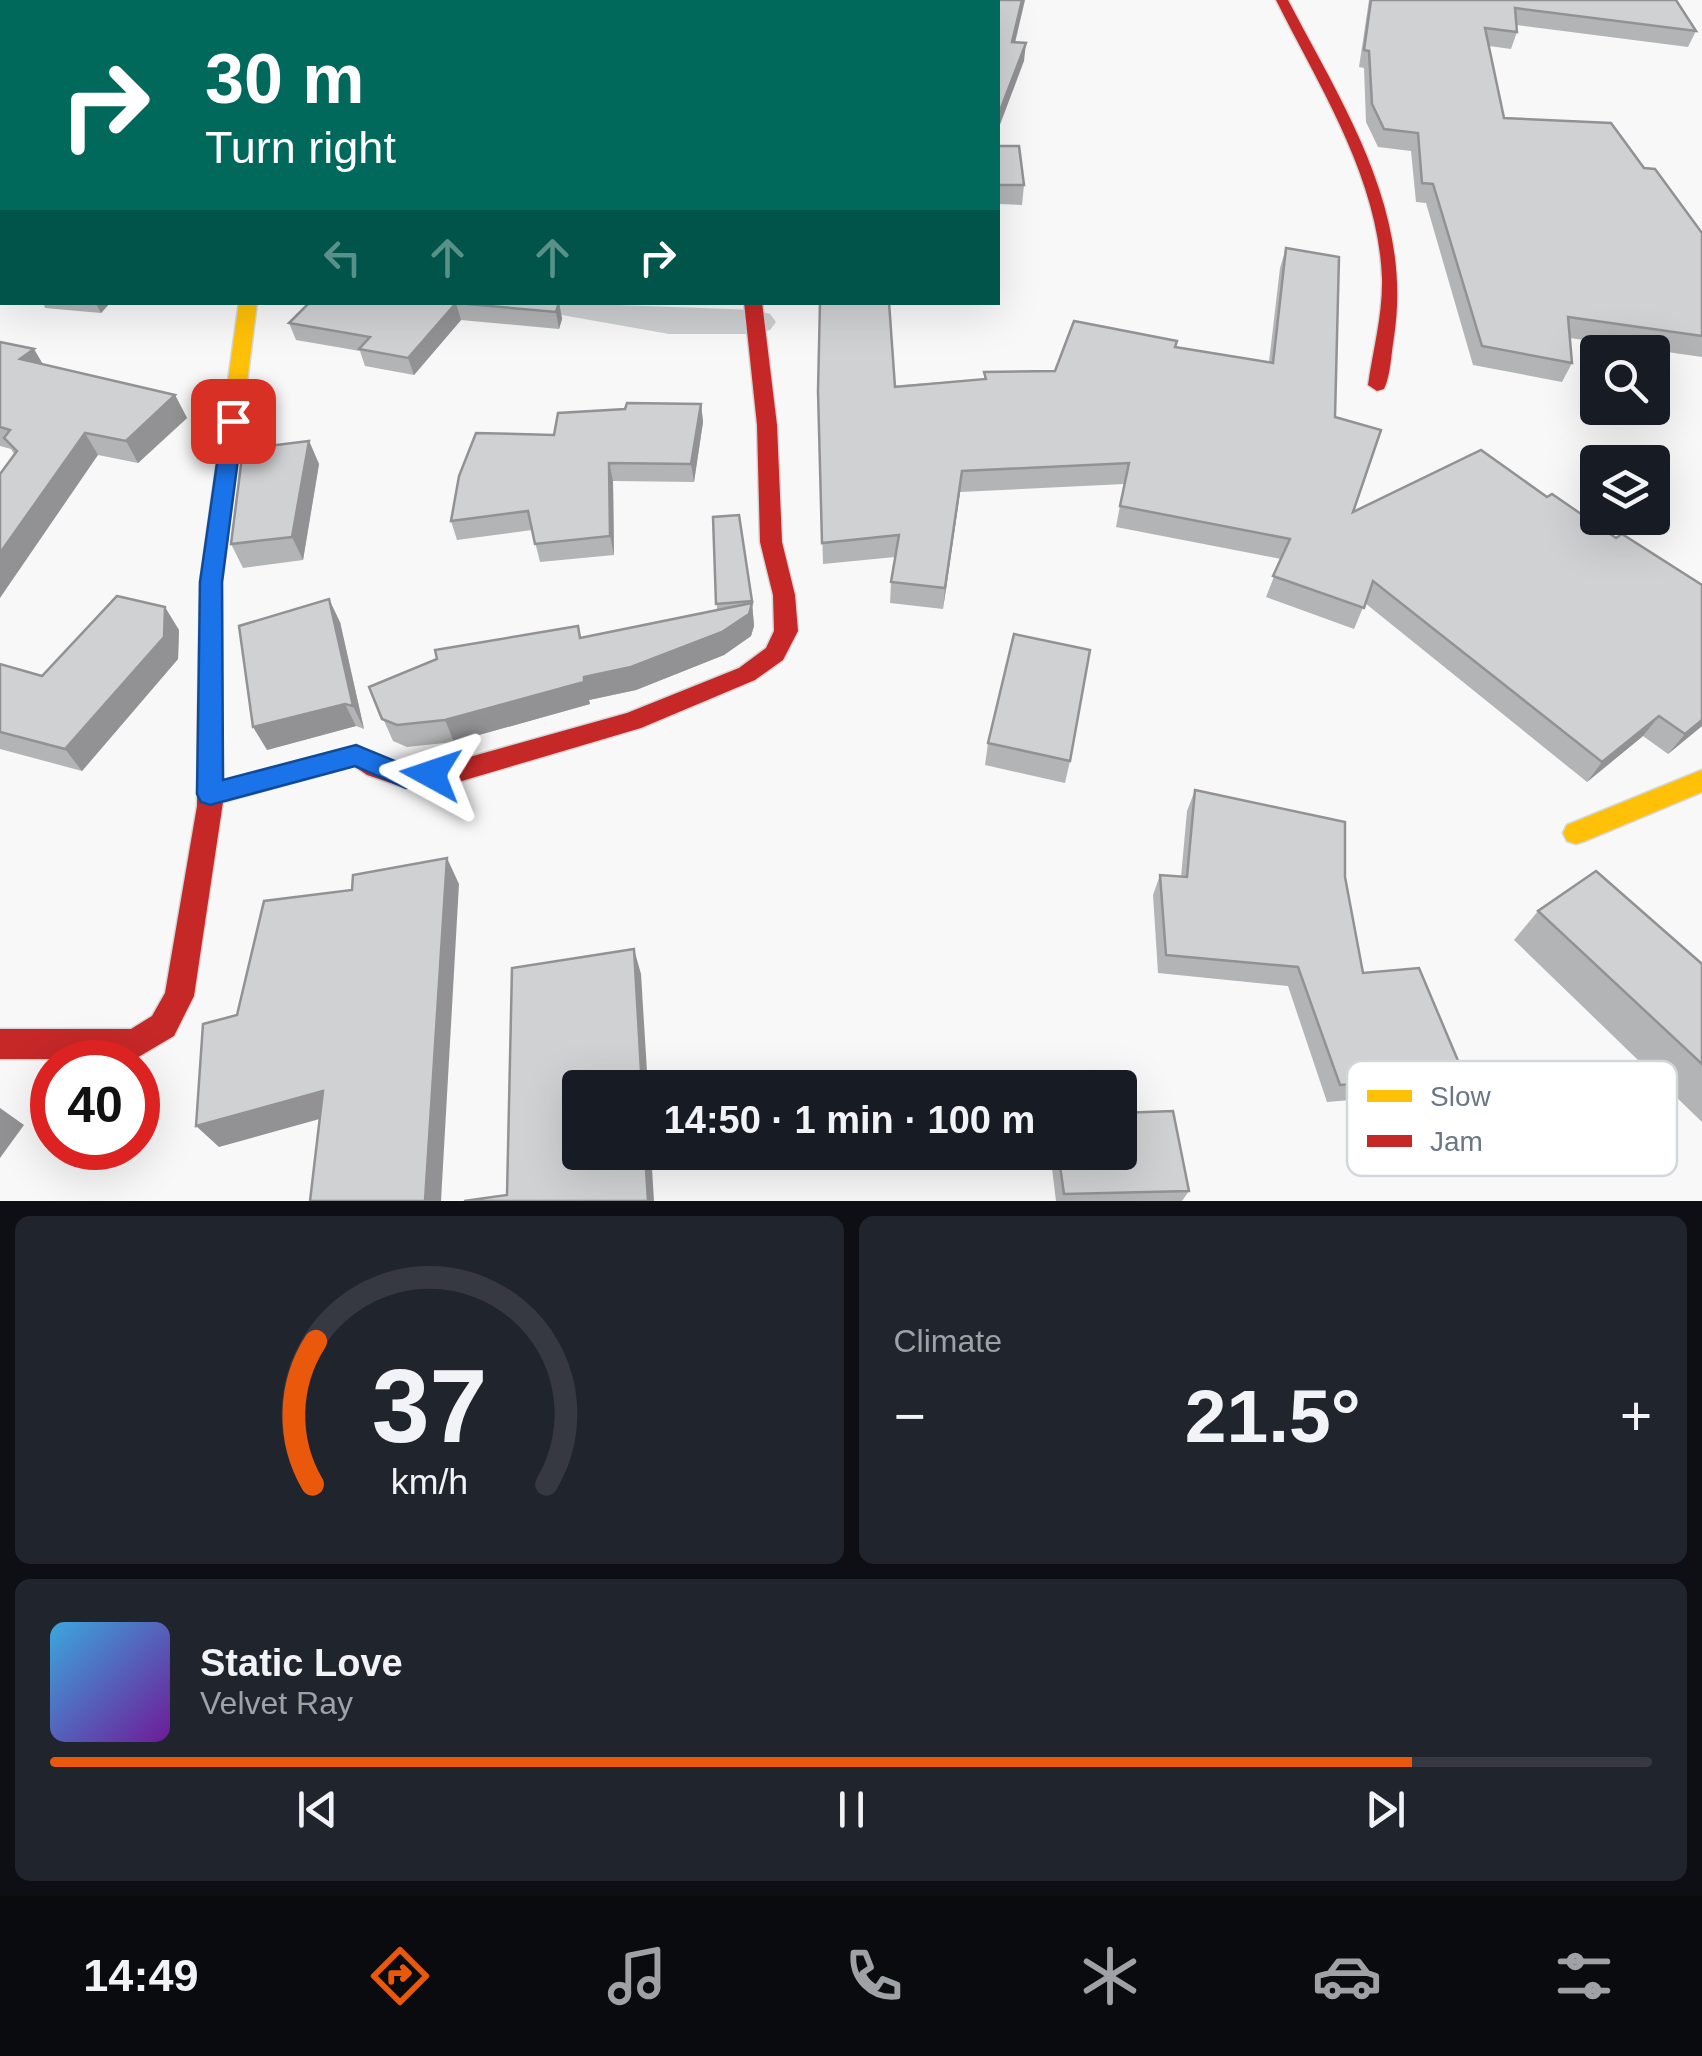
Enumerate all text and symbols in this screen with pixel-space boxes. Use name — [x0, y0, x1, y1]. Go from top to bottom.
icon: right — [40, 40, 170, 170]
text: 30 m — [205, 40, 365, 118]
text: Turn right — [205, 122, 396, 173]
icon: left — [315, 230, 370, 285]
icon: ahead — [420, 230, 475, 285]
icon: ahead — [525, 230, 580, 285]
icon: right — [630, 230, 685, 285]
map controls — [1580, 335, 1670, 535]
button: search — [1580, 335, 1670, 425]
pin — [191, 379, 276, 464]
icon: arrive — [206, 394, 261, 449]
button: layers — [1580, 445, 1670, 535]
position arrow — [379, 722, 483, 826]
speed limit sign: 40 — [30, 1040, 160, 1170]
legend — [1347, 1061, 1677, 1176]
text: Slow — [1430, 1081, 1491, 1112]
text: 14:50 · 1 min · 100 m — [664, 1099, 1035, 1141]
text: Jam — [1430, 1126, 1483, 1157]
text: Climate — [894, 1323, 1002, 1359]
text: 37 — [371, 1348, 487, 1464]
text: 21.5° — [1185, 1374, 1361, 1458]
text: − — [894, 1385, 926, 1447]
text: + — [1620, 1385, 1652, 1447]
text: km/h — [391, 1462, 468, 1502]
text: Static Love — [200, 1642, 403, 1684]
text: Velvet Ray — [200, 1685, 353, 1721]
icon: previous — [290, 1782, 345, 1837]
icon: pause — [824, 1782, 879, 1837]
icon: next — [1358, 1782, 1413, 1837]
icon: directions — [365, 1941, 435, 2011]
icon: music — [602, 1941, 672, 2011]
icon: phone — [839, 1941, 909, 2011]
icon: climate — [1075, 1941, 1145, 2011]
icon: car — [1312, 1941, 1382, 2011]
icon: filters — [1549, 1941, 1619, 2011]
text: 14:49 — [83, 1950, 198, 2001]

